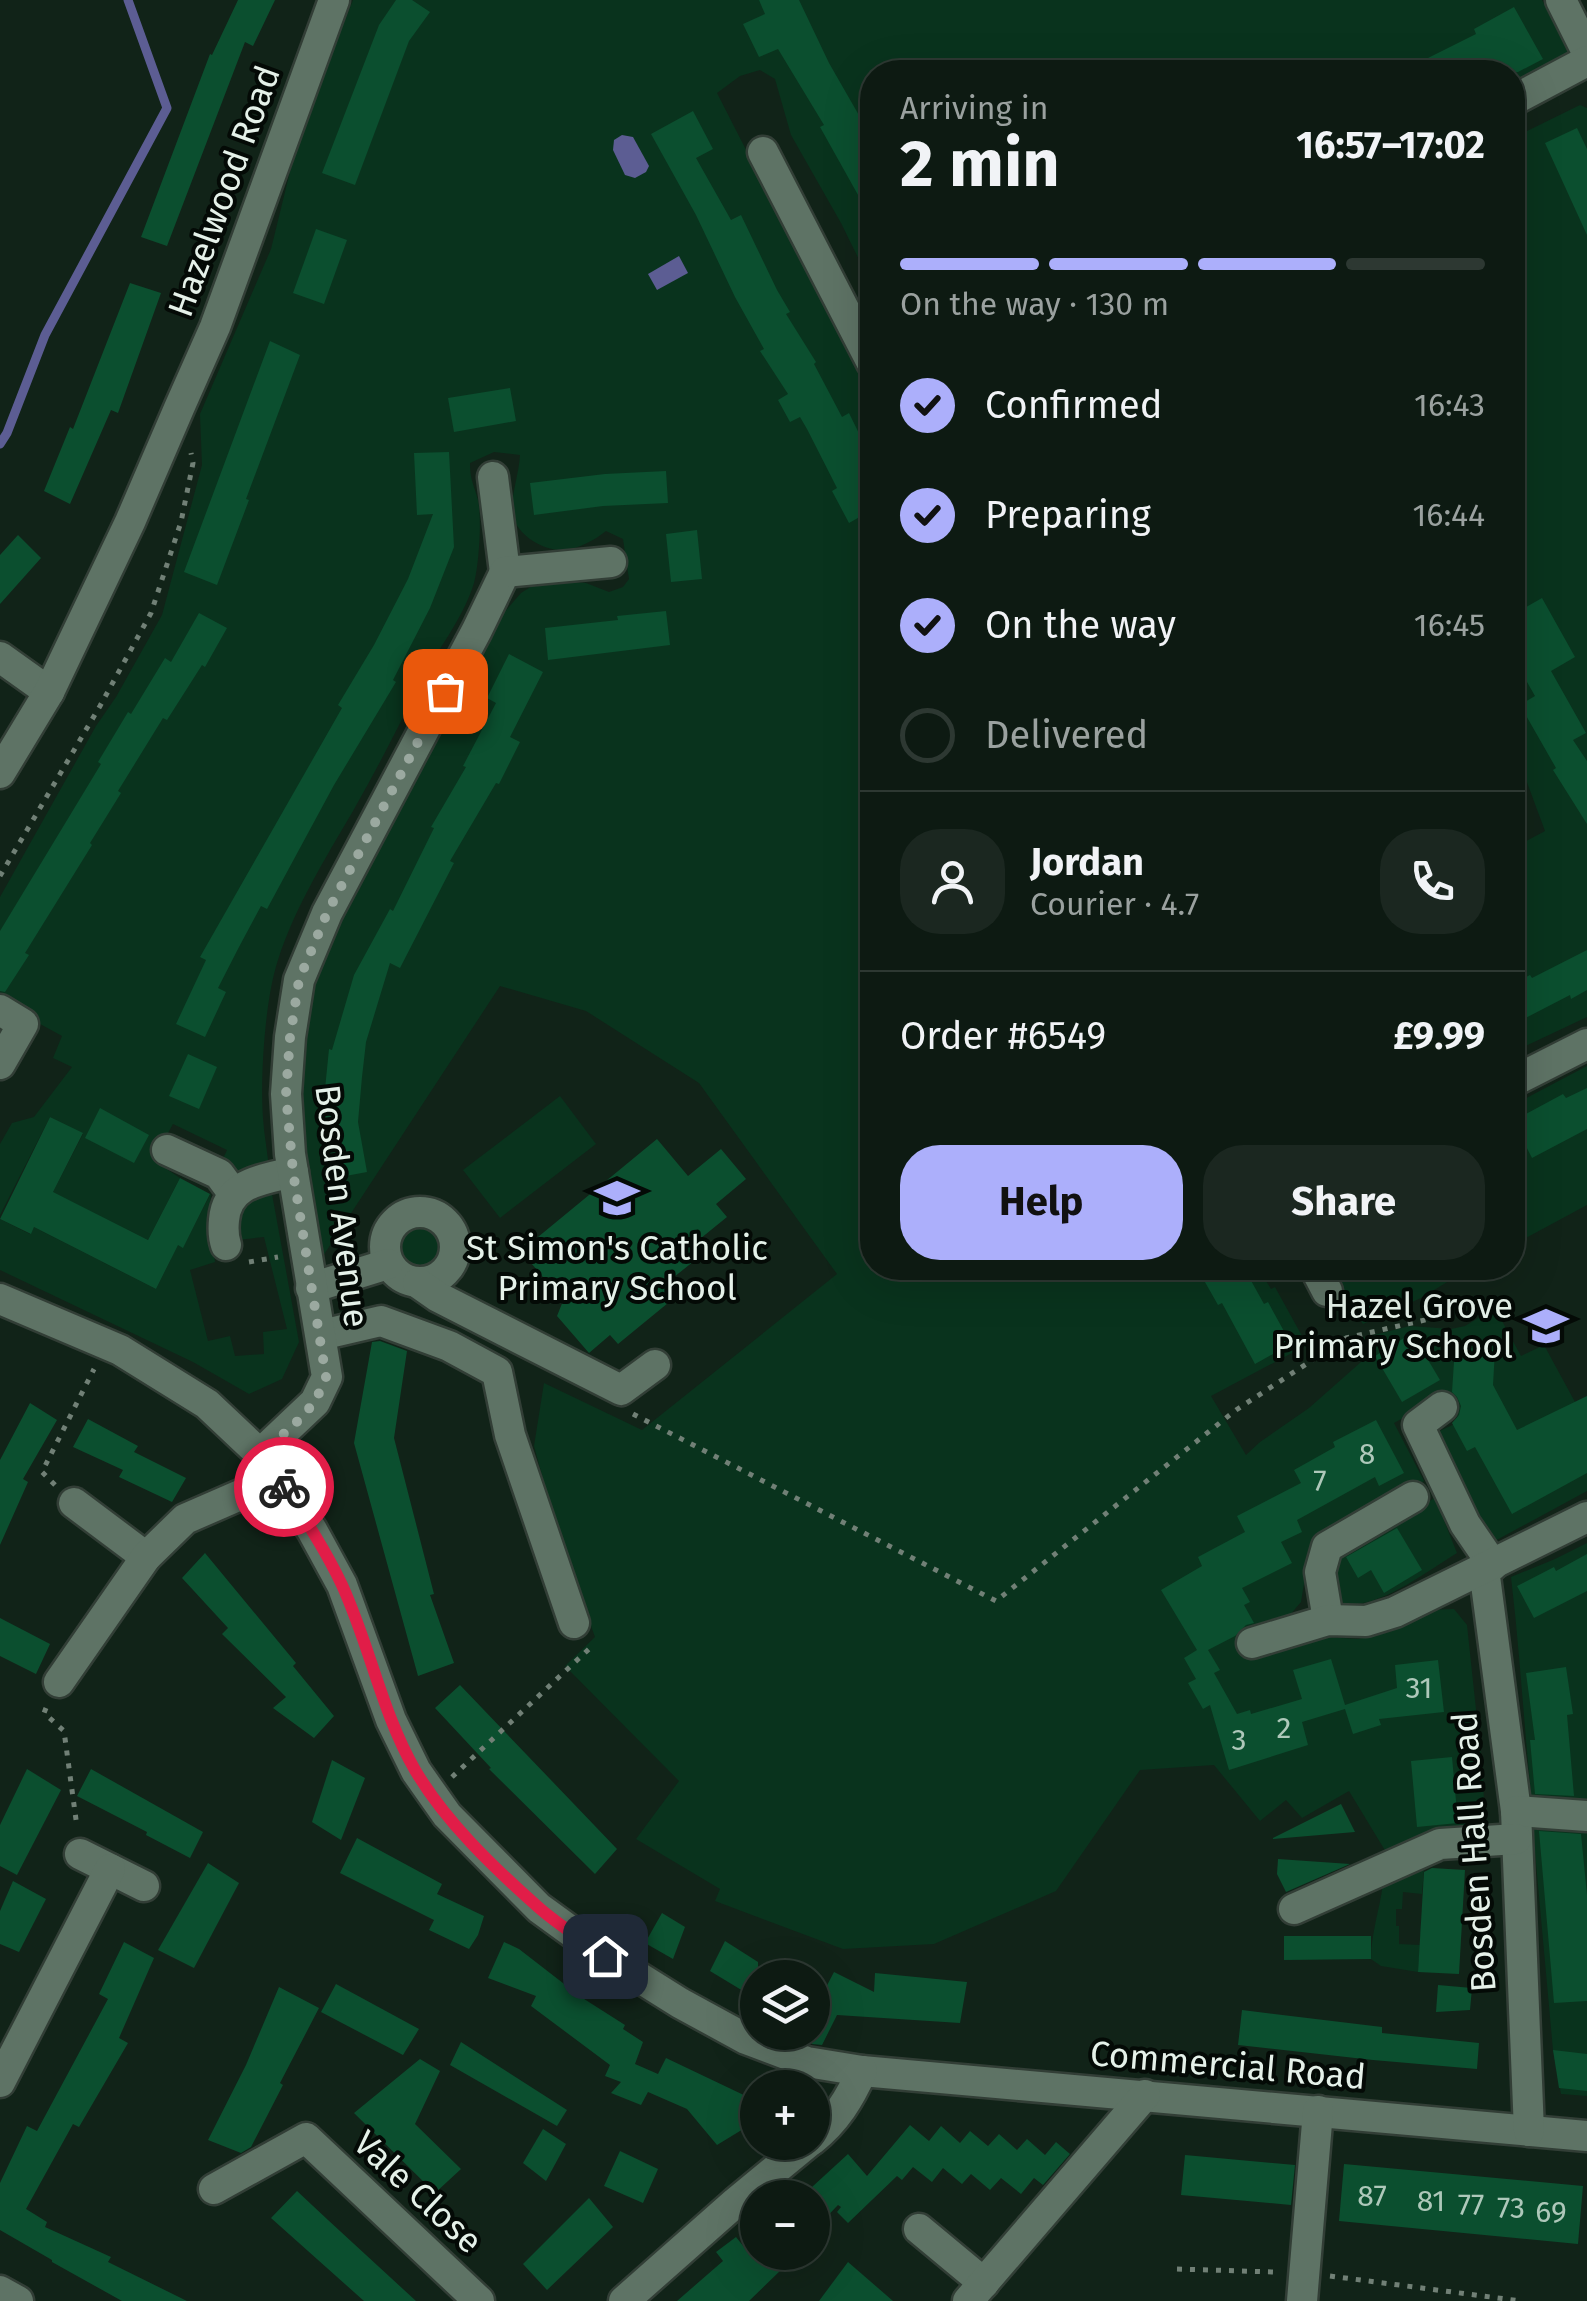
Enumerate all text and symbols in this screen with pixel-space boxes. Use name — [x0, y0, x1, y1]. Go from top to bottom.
street label: Hazelwood Road — [159, 60, 289, 322]
text: Arriving in — [900, 89, 1048, 127]
text: 16:57–17:02 — [1296, 122, 1485, 168]
text: 2 min — [900, 125, 1060, 203]
text: On the way · 130 m — [900, 285, 1169, 323]
icon: check — [900, 378, 955, 433]
text: Confirmed — [985, 382, 1163, 428]
text: 16:43 — [1414, 386, 1485, 424]
icon: check — [900, 488, 955, 543]
text: Preparing — [985, 492, 1151, 538]
text: 16:44 — [1413, 496, 1485, 534]
icon: check — [900, 598, 955, 653]
text: On the way — [985, 602, 1176, 648]
text: 16:45 — [1414, 606, 1485, 644]
pin — [403, 649, 488, 734]
icon: bag — [418, 664, 473, 719]
text: Delivered — [985, 712, 1148, 758]
button: person — [900, 829, 1005, 934]
button: phone — [1380, 829, 1485, 934]
text: Jordan — [1030, 839, 1144, 885]
text: Courier · 4.7 — [1030, 885, 1199, 923]
text: Order #6549 — [900, 1013, 1106, 1059]
text: £9.99 — [1393, 1013, 1485, 1059]
street label: Bosden Avenue — [306, 1082, 378, 1330]
button: Help — [900, 1145, 1183, 1260]
button: Share — [1203, 1145, 1485, 1260]
school or university icon: St Simon's Catholic Primary School — [593, 1174, 641, 1222]
place label: St Simon's Catholic Primary School — [466, 1227, 768, 1309]
place label: Hazel Grove Primary School — [1273, 1285, 1513, 1367]
school or university icon: Hazel Grove Primary School — [1522, 1302, 1570, 1350]
house number: 8 — [1359, 1436, 1375, 1472]
courier — [234, 1437, 334, 1537]
icon: bike — [257, 1460, 312, 1515]
house number: 7 — [1313, 1463, 1327, 1499]
house number: 31 — [1405, 1670, 1433, 1706]
house number: 2 — [1277, 1710, 1291, 1746]
street label: Bosden Hall Road — [1443, 1710, 1505, 1994]
house number: 3 — [1232, 1722, 1246, 1758]
pin — [563, 1914, 648, 1999]
icon: home — [578, 1929, 633, 1984]
map controls — [740, 1960, 830, 2270]
button: layers — [740, 1960, 830, 2050]
street label: Commercial Road — [1088, 2032, 1368, 2098]
button: + — [740, 2070, 830, 2160]
street label: Vale Close — [345, 2122, 491, 2262]
house number: 87 — [1357, 2178, 1387, 2214]
button: − — [740, 2180, 830, 2270]
house number: 81 — [1417, 2183, 1445, 2219]
house number: 77 — [1458, 2187, 1484, 2223]
house number: 73 — [1497, 2190, 1525, 2226]
house number: 69 — [1535, 2194, 1567, 2230]

